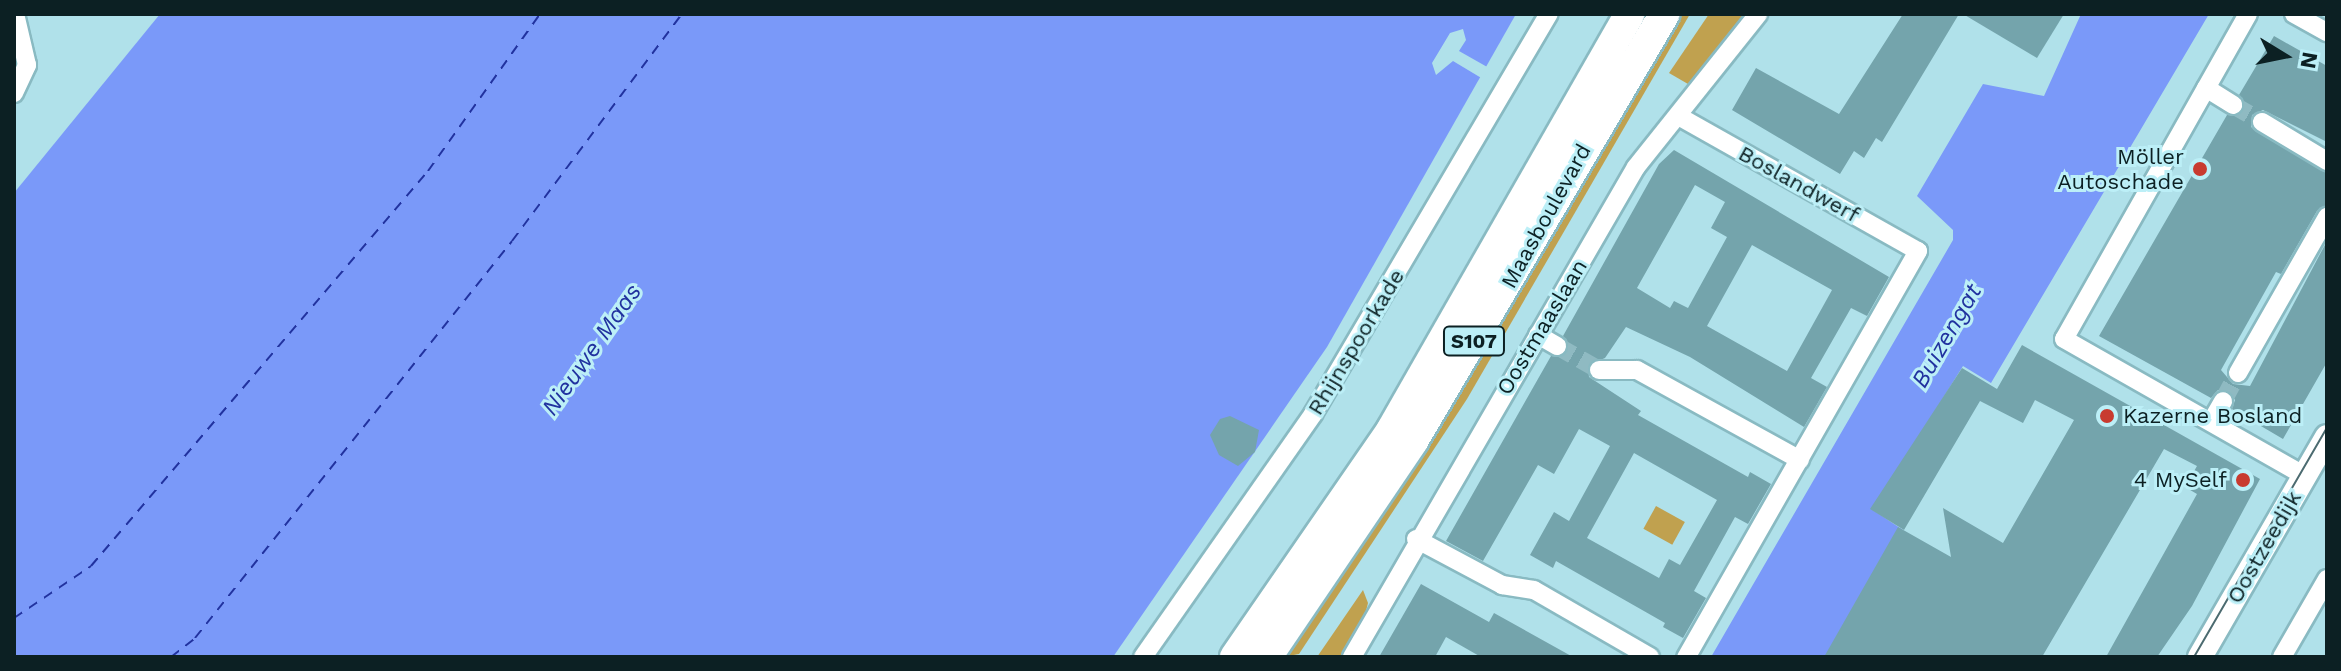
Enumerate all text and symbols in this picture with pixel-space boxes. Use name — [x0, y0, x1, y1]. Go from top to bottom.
north arrow — [2245, 16, 2325, 96]
text: N — [2295, 50, 2323, 70]
street label: Maasboulevard — [1495, 139, 1597, 293]
street label: Boslandwerf — [1734, 140, 1864, 228]
place label: Möller Autoschade — [2057, 143, 2184, 194]
marker: Möller Autoschade — [2191, 160, 2209, 178]
street label: Oostmaaslaan — [1491, 255, 1593, 399]
street label: Rhijnspoorkade — [1302, 264, 1410, 420]
water label: Nieuwe Maas — [536, 279, 648, 421]
water label: Buizengat — [1906, 279, 1988, 393]
road number: S107 — [1442, 325, 1506, 357]
place label: Kazerne Bosland — [2123, 403, 2302, 429]
marker: Kazerne Bosland — [2098, 407, 2116, 425]
place label: 4 MySelf — [2134, 467, 2227, 493]
marker: 4 MySelf — [2234, 471, 2252, 489]
street label: Oostzeedijk — [2221, 486, 2307, 608]

